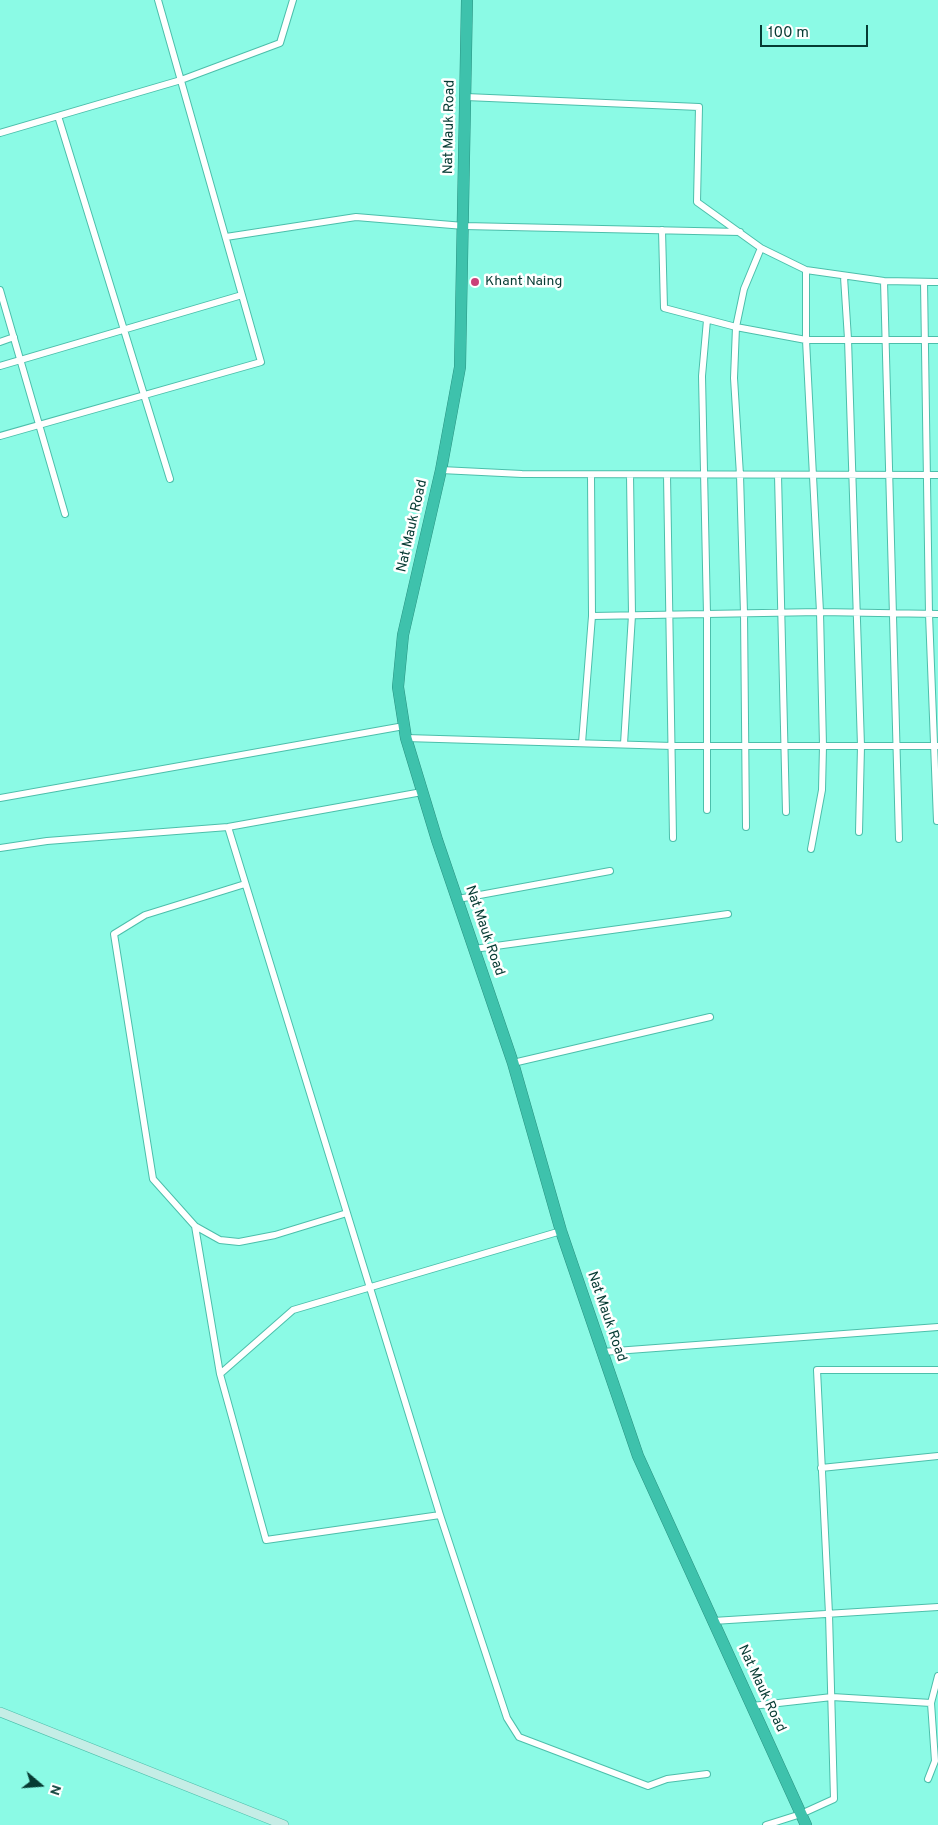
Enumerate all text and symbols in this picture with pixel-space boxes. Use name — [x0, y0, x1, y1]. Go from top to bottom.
scale bar — [763, 15, 870, 47]
text: 100 m — [768, 24, 809, 43]
street label: Nat Mauk Road — [441, 80, 459, 174]
place label: Khant Naing — [485, 274, 562, 290]
marker: Khant Naing — [469, 276, 481, 288]
street label: Nat Mauk Road — [394, 478, 432, 574]
street label: Nat Mauk Road — [461, 884, 507, 978]
street label: Nat Mauk Road — [583, 1270, 629, 1364]
street label: Nat Mauk Road — [733, 1643, 789, 1735]
north arrow — [15, 1760, 65, 1810]
text: N — [45, 1782, 64, 1797]

